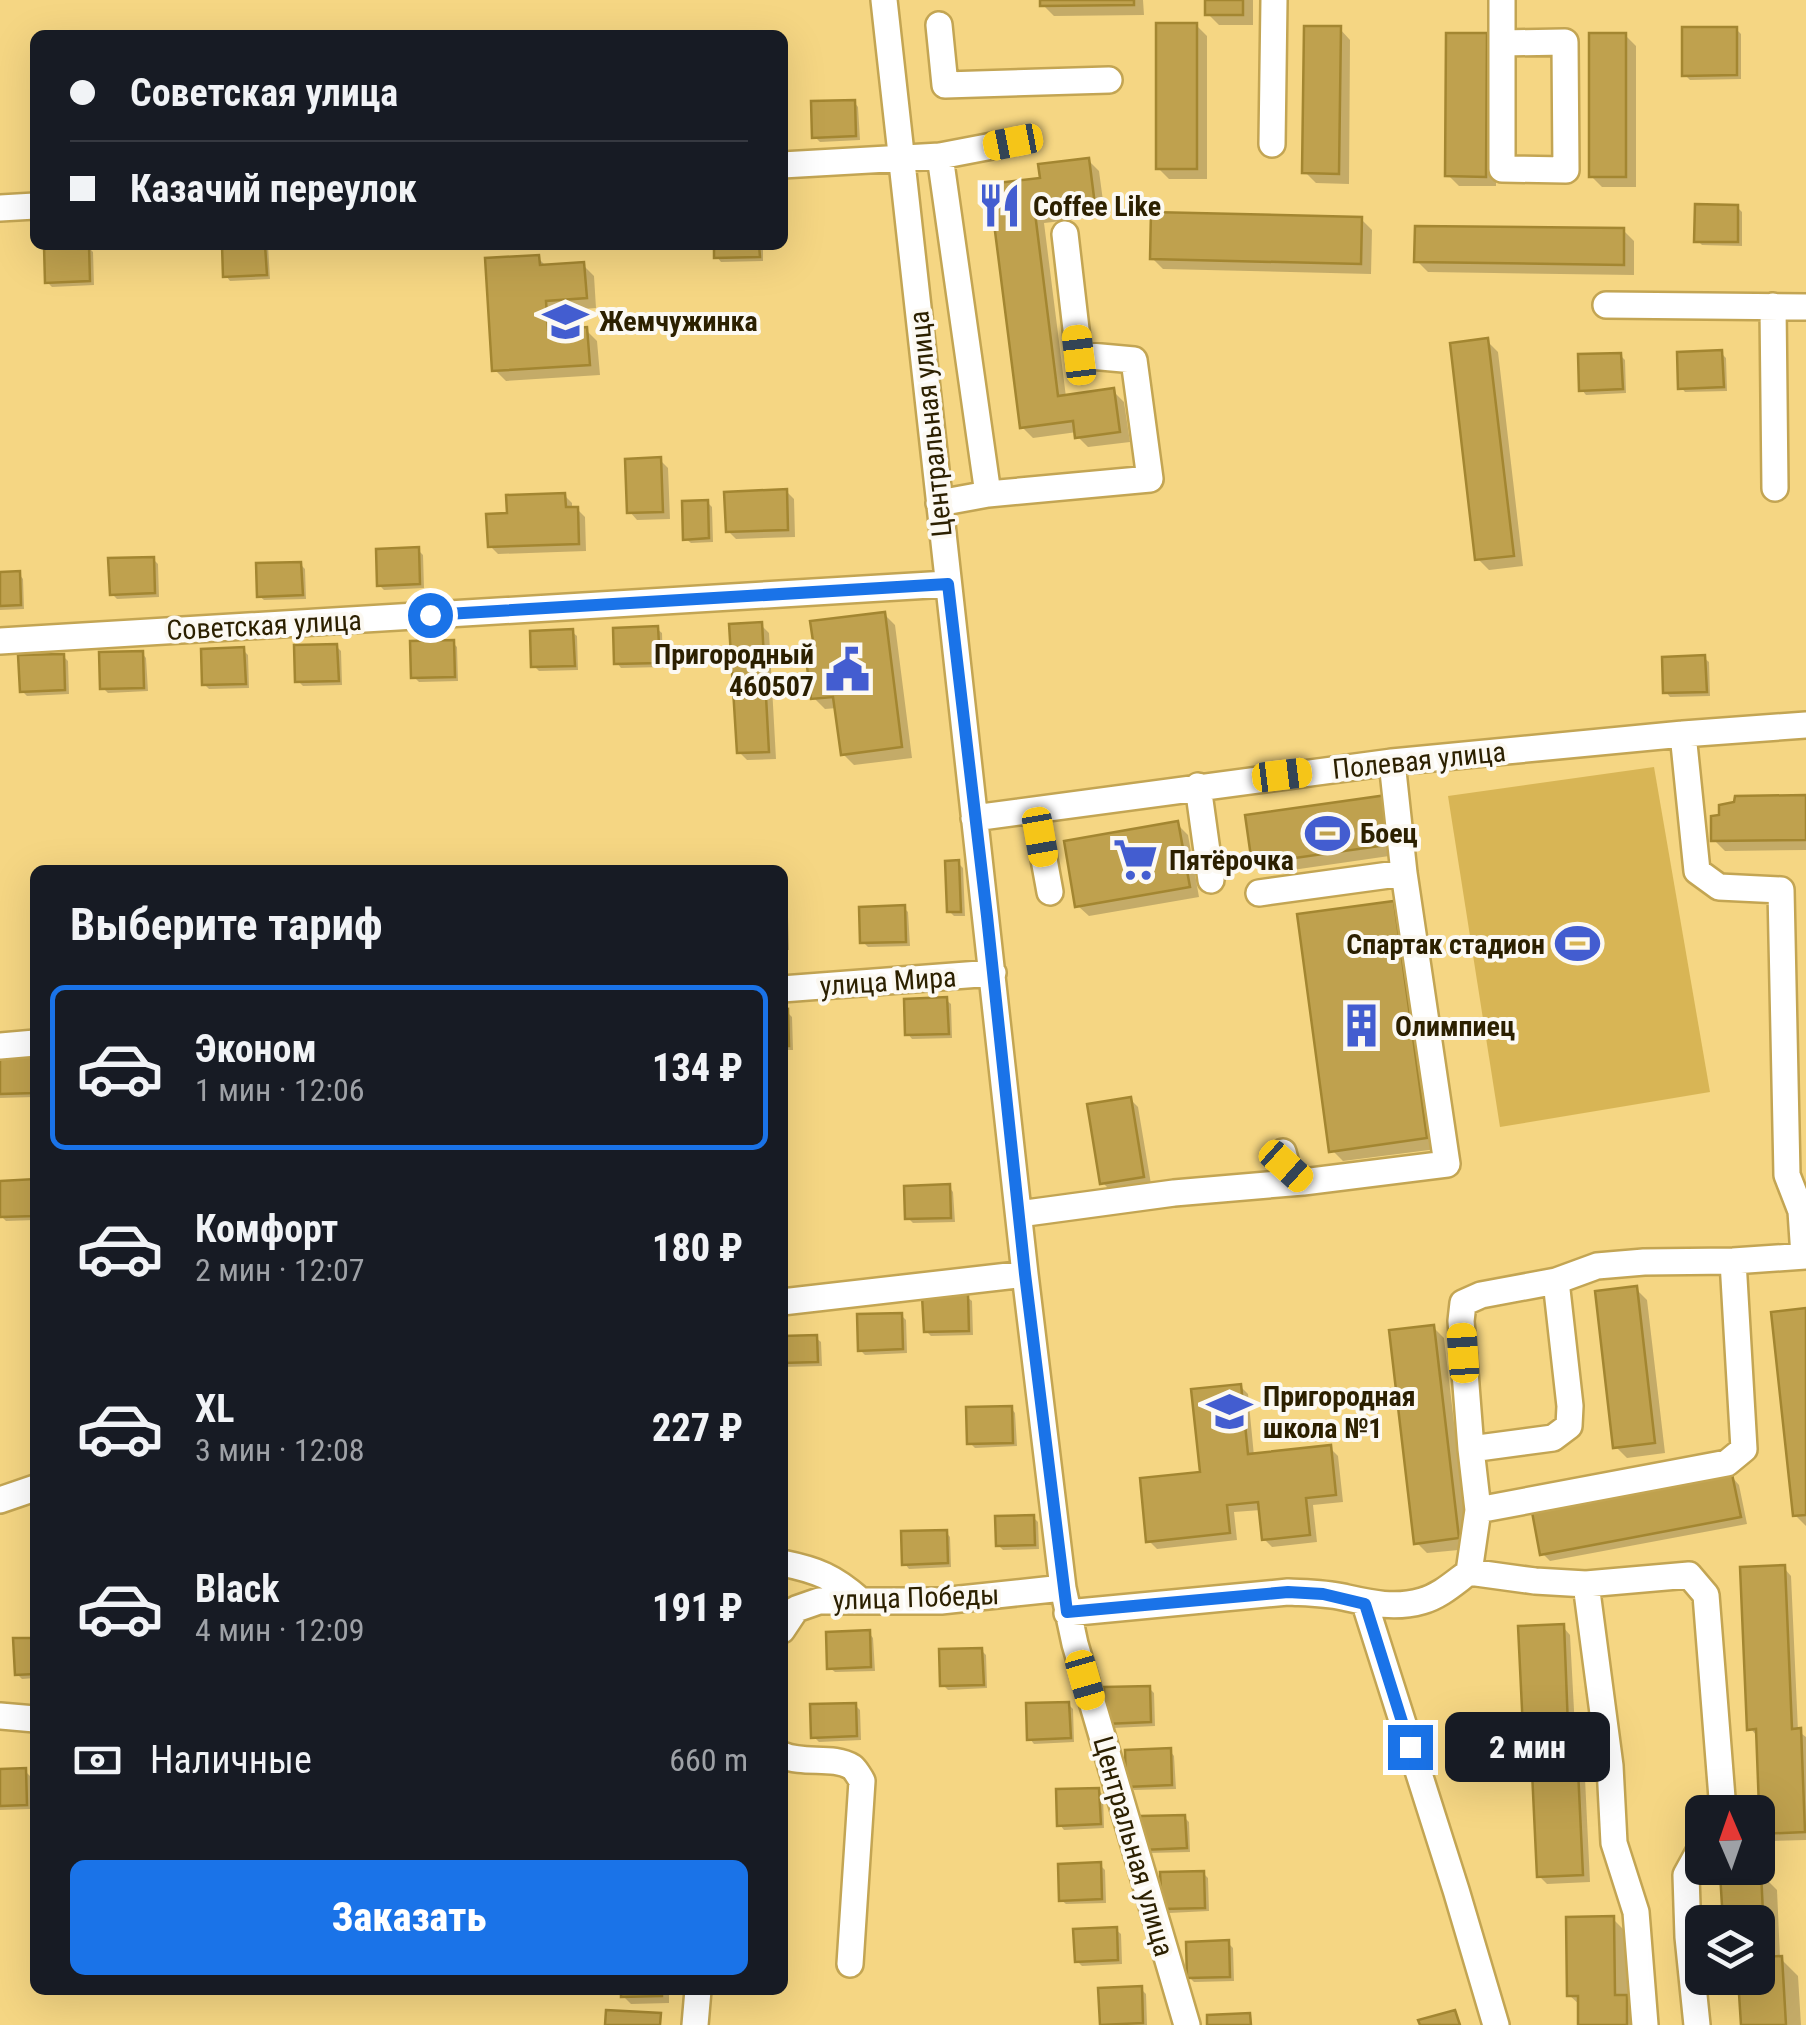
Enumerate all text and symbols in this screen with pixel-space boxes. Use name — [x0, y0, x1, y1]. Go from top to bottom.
text: Советская улица — [130, 71, 398, 115]
car — [981, 122, 1045, 162]
text: Казачий переулок — [130, 167, 417, 211]
restaurant icon: Coffee Like — [976, 182, 1024, 230]
place label: Coffee Like — [1033, 190, 1161, 223]
school or university icon: Жемчужинка — [542, 297, 590, 345]
place label: Жемчужинка — [599, 305, 758, 338]
street label: Центральная улица — [902, 309, 959, 539]
car — [1060, 323, 1098, 387]
route start — [408, 593, 453, 638]
street label: Советская улица — [166, 604, 362, 647]
place label: Пригородный 460507 — [654, 638, 814, 703]
public building icon: Пригородный 460507 — [823, 646, 871, 694]
street label: Полевая улица — [1331, 735, 1507, 786]
car — [1250, 756, 1314, 794]
car — [1020, 805, 1060, 869]
sports icon: Боец — [1303, 809, 1351, 857]
place label: Боец — [1360, 817, 1418, 850]
supermarket icon: Пятёрочка — [1112, 836, 1160, 884]
place label: Пятёрочка — [1169, 844, 1294, 877]
text: Выберите тариф — [70, 898, 383, 951]
sports icon: Спартак стадион — [1554, 920, 1602, 968]
place label: Спартак стадион — [1346, 928, 1545, 961]
street label: улица Мира — [819, 960, 957, 1003]
building icon: Олимпиец — [1338, 1002, 1386, 1050]
place label: Олимпиец — [1395, 1010, 1515, 1043]
icon: car — [75, 1023, 165, 1113]
text: Эконом — [195, 1027, 317, 1071]
text: 134 ₽ — [652, 1046, 743, 1090]
text: 1 мин · 12:06 — [195, 1071, 365, 1109]
car — [1254, 1135, 1318, 1197]
icon: car — [75, 1203, 165, 1293]
text: Комфорт — [195, 1207, 338, 1251]
text: 180 ₽ — [652, 1226, 743, 1270]
text: 2 мин · 12:07 — [195, 1251, 365, 1289]
car — [1446, 1322, 1480, 1384]
place label: Пригородная школа №1 — [1263, 1380, 1415, 1445]
icon: car — [75, 1383, 165, 1473]
text: XL — [195, 1387, 234, 1431]
school or university icon: Пригородная школа №1 — [1206, 1388, 1254, 1436]
text: 227 ₽ — [652, 1406, 743, 1450]
text: 3 мин · 12:08 — [195, 1431, 365, 1469]
icon: car — [75, 1563, 165, 1653]
text: Black — [195, 1567, 279, 1611]
street label: улица Победы — [832, 1578, 1000, 1617]
text: 191 ₽ — [652, 1586, 743, 1630]
text: 4 мин · 12:09 — [195, 1611, 365, 1649]
car — [1062, 1647, 1108, 1713]
callout: 2 мин — [1445, 1712, 1610, 1782]
route end — [1388, 1725, 1433, 1770]
text: 2 мин — [1489, 1728, 1566, 1766]
street label: Центральная улица — [1086, 1732, 1181, 1960]
icon: cash — [70, 1733, 125, 1788]
text: Наличные — [150, 1738, 312, 1782]
text: 660 m — [669, 1741, 748, 1779]
north arrow — [1685, 1795, 1775, 1885]
map controls — [1685, 1795, 1775, 1995]
button: Заказать — [70, 1860, 748, 1975]
button: layers — [1685, 1905, 1775, 1995]

